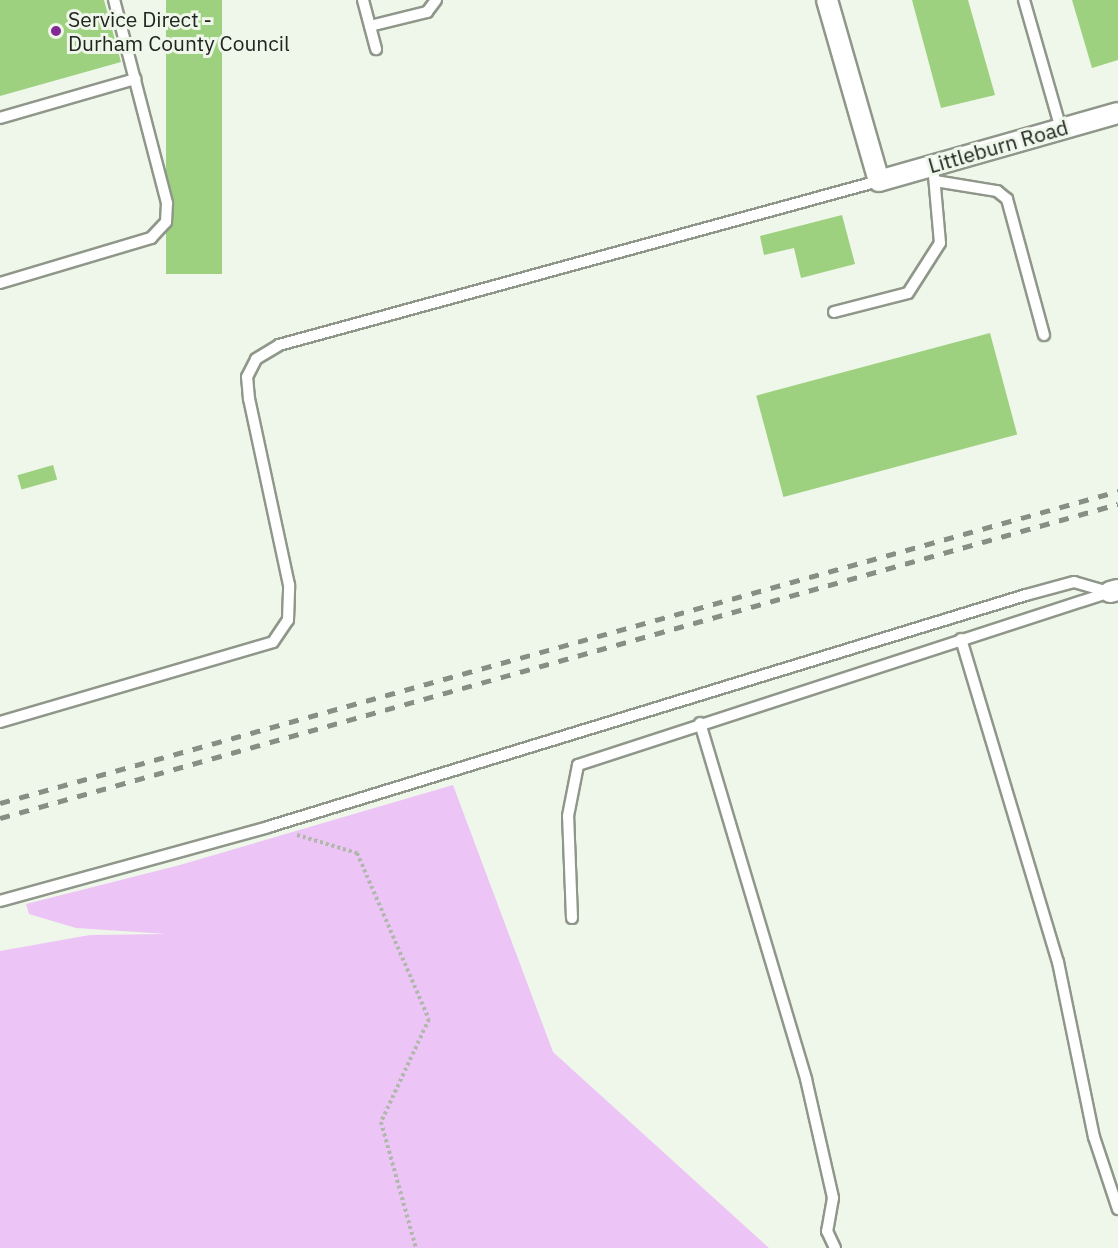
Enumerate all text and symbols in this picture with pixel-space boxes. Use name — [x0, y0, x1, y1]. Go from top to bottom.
place label: Service Direct - Durham County Council — [68, 6, 290, 56]
marker: Service Direct - Durham County Council — [49, 24, 63, 38]
street label: Littleburn Road — [925, 114, 1071, 178]

